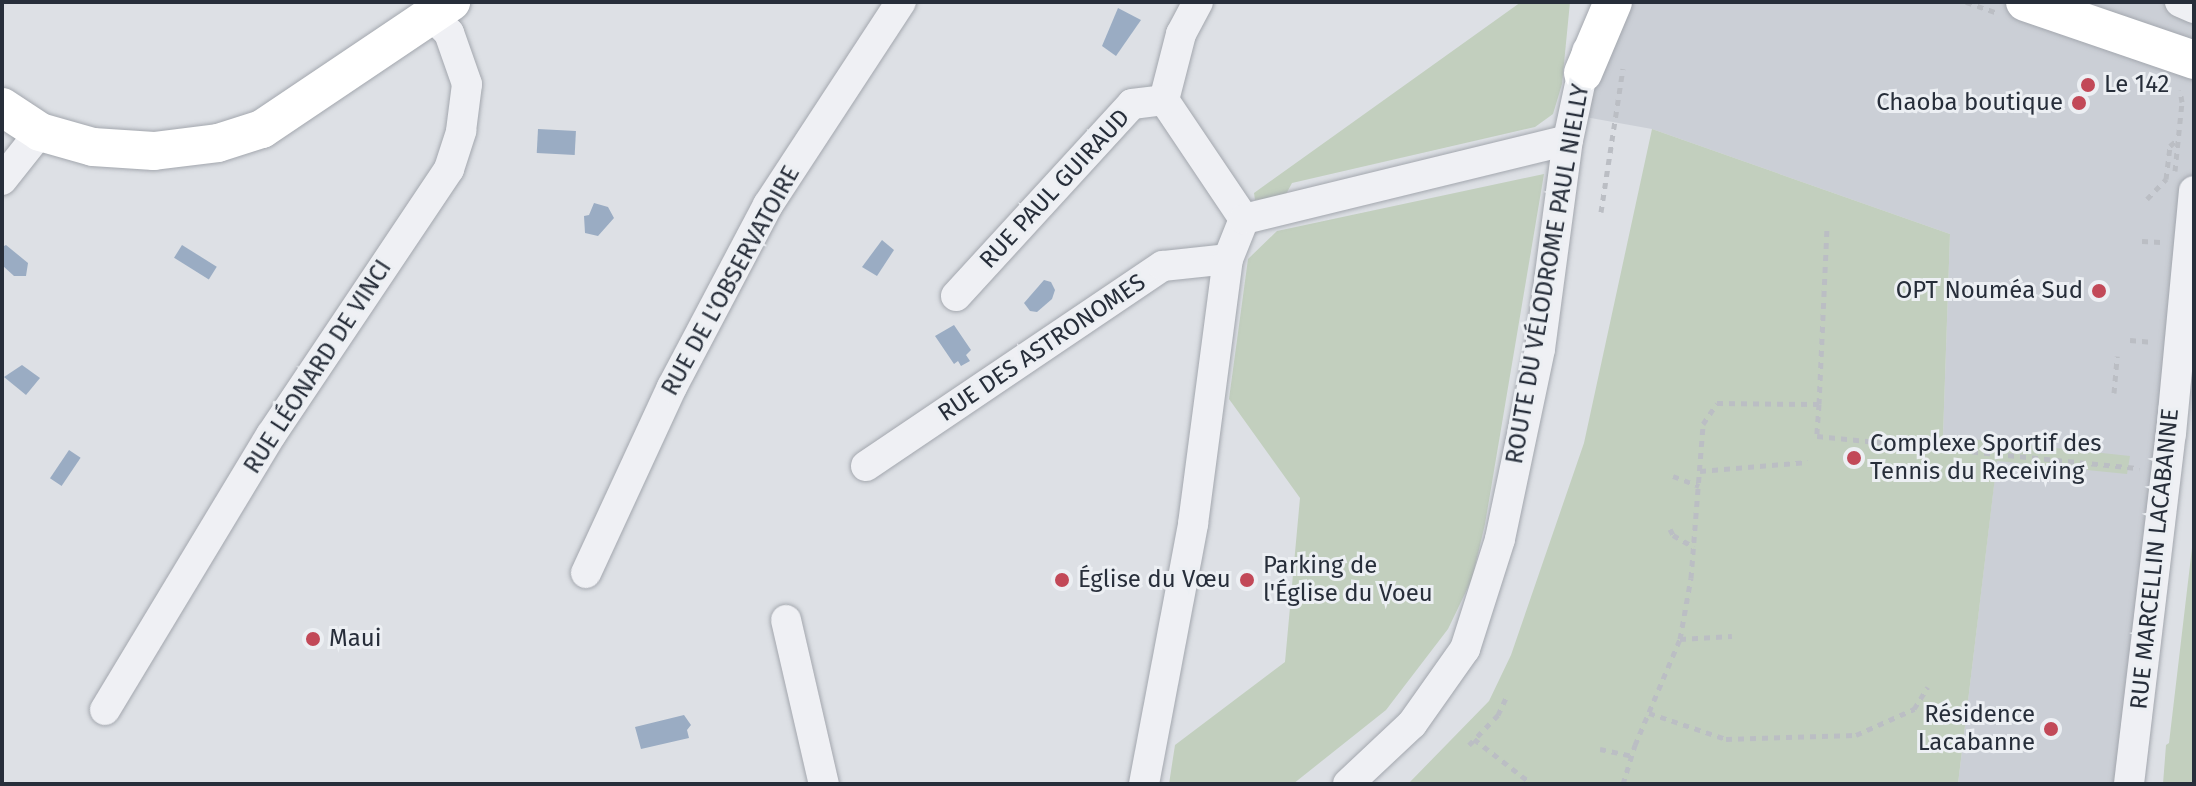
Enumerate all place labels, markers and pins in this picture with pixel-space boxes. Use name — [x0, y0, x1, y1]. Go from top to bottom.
place label: Le 142 — [2104, 71, 2169, 99]
marker: Le 142 — [2079, 76, 2097, 94]
place label: Chaoba boutique — [1876, 89, 2063, 117]
marker: Chaoba boutique — [2070, 94, 2088, 112]
place label: OPT Nouméa Sud — [1896, 277, 2083, 305]
marker: OPT Nouméa Sud — [2090, 282, 2108, 300]
place label: Complexe Sportif des Tennis du Receiving — [1870, 430, 2102, 486]
marker: Complexe Sportif des Tennis du Receiving — [1845, 449, 1863, 467]
place label: Parking de l'Église du Voeu — [1263, 552, 1433, 608]
place label: Église du Vœu — [1078, 566, 1231, 594]
marker: Église du Vœu — [1053, 571, 1071, 589]
marker: Parking de l'Église du Voeu — [1238, 571, 1256, 589]
place label: Maui — [329, 625, 381, 653]
marker: Maui — [304, 630, 322, 648]
place label: Résidence Lacabanne — [1918, 701, 2035, 757]
marker: Résidence Lacabanne — [2042, 720, 2060, 738]

